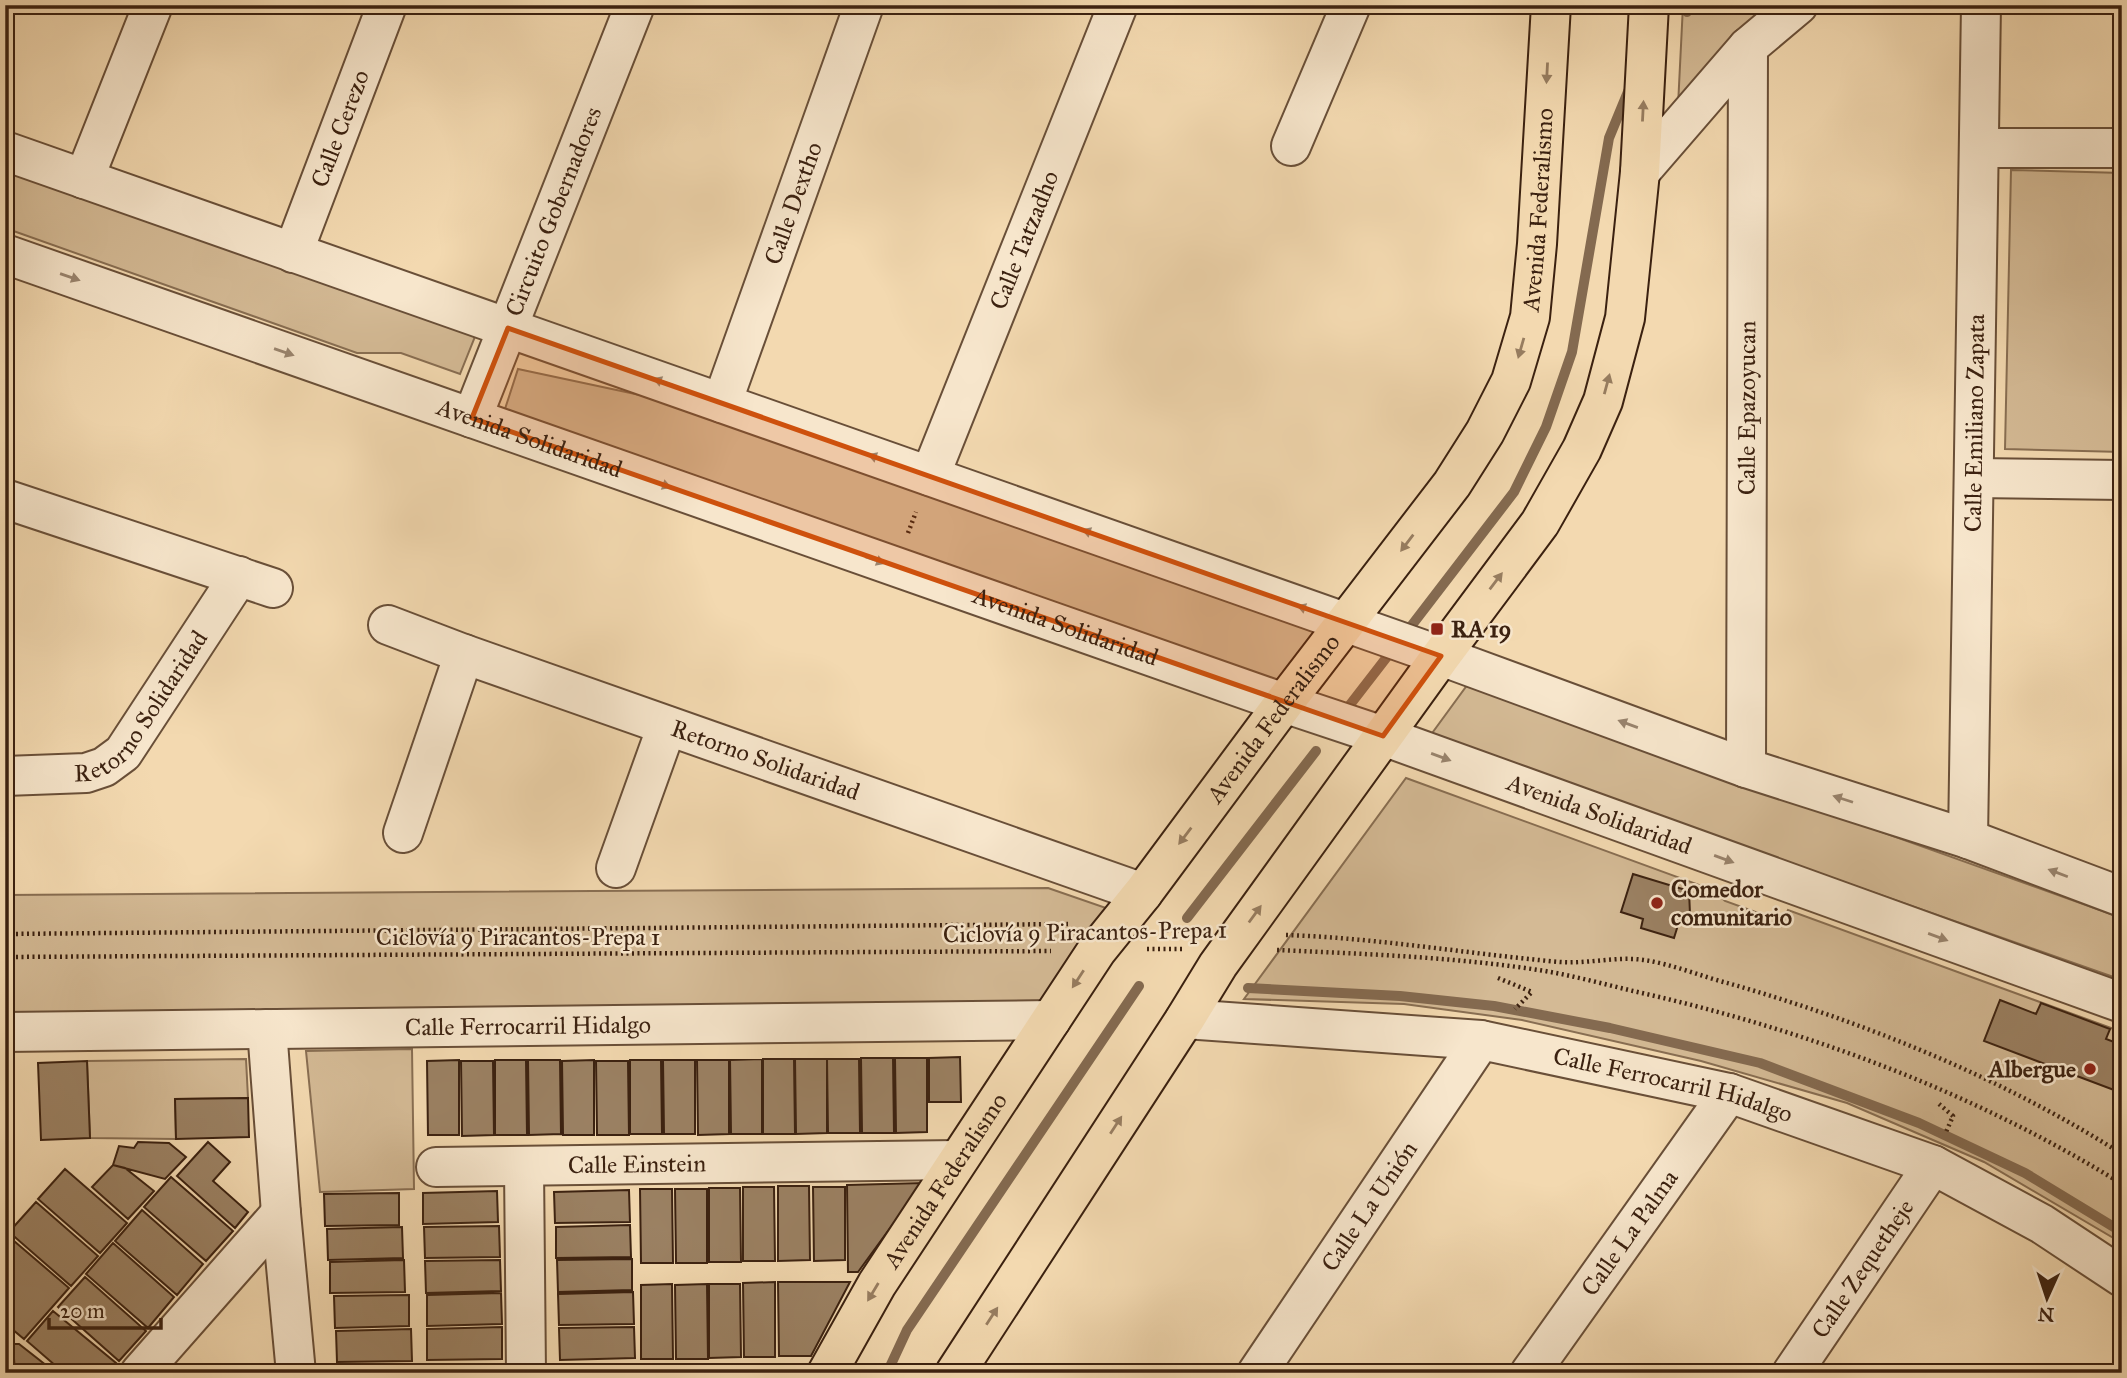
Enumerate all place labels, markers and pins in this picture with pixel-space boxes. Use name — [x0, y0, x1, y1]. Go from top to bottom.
place label: RA 19 — [1451, 614, 1511, 644]
marker: RA 19 — [1429, 621, 1445, 637]
place label: Comedor comunitario — [1671, 874, 1792, 932]
marker: Comedor comunitario — [1649, 895, 1665, 911]
place label: Albergue — [1986, 1054, 2076, 1084]
marker: Albergue — [2082, 1061, 2098, 1077]

